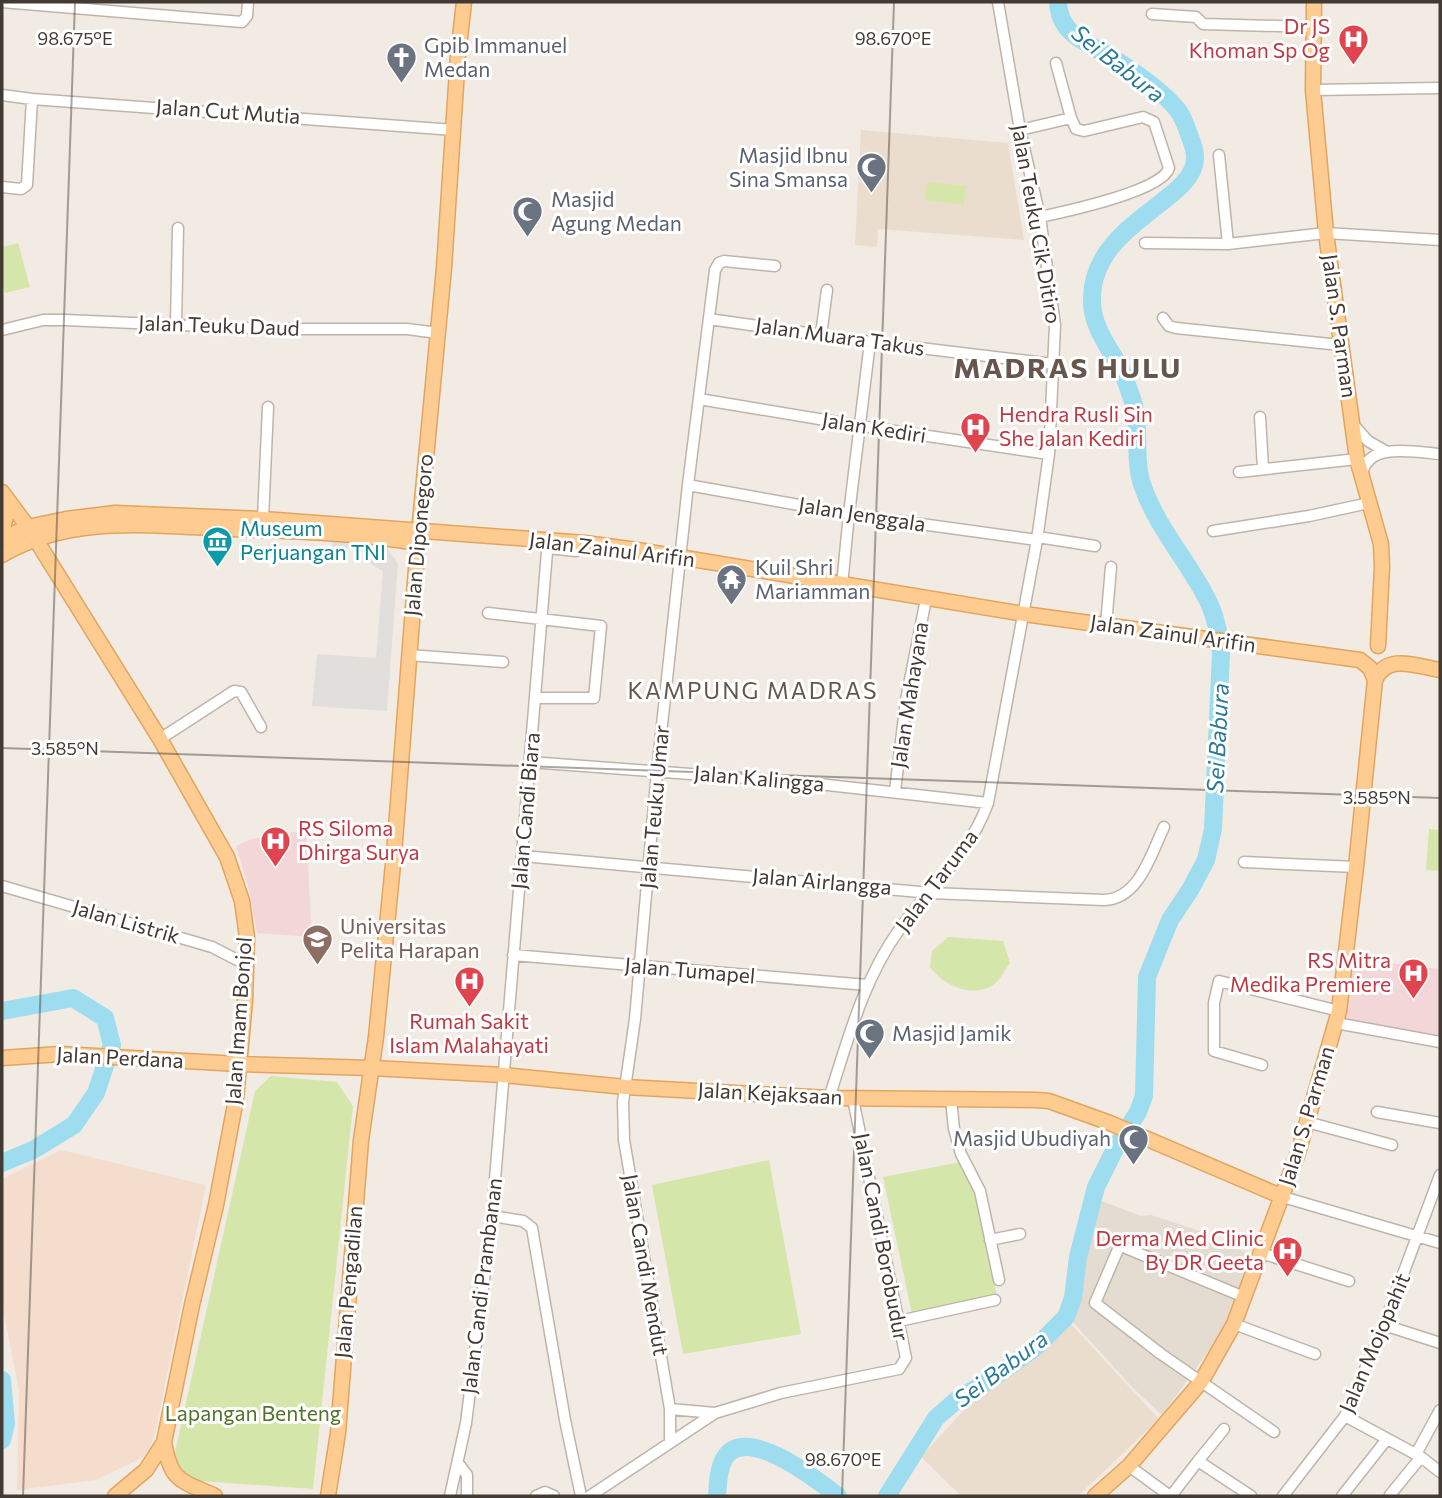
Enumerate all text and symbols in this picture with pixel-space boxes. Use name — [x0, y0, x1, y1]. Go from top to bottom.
place label: Dr JS Khoman Sp Og — [1189, 13, 1330, 62]
water label: Sei Babura — [1067, 18, 1171, 108]
hospital icon: Dr JS Khoman Sp Og — [1336, 22, 1370, 66]
text: 98.675°E — [37, 27, 113, 49]
text: 98.670°E — [855, 27, 931, 49]
place label: Gpib Immanuel Medan — [424, 32, 567, 81]
church icon: Gpib Immanuel Medan — [384, 41, 418, 85]
street label: Jalan Cut Mutia — [155, 93, 301, 128]
street label: Jalan Teuku Cik Ditiro — [1008, 122, 1067, 325]
place label: Masjid Ibnu Sina Smansa — [729, 142, 848, 191]
mosque icon: Masjid Ibnu Sina Smansa — [854, 151, 888, 195]
place label: Masjid Agung Medan — [551, 186, 682, 235]
mosque icon: Masjid Agung Medan — [511, 195, 545, 239]
street label: Jalan S. Parman — [1318, 252, 1363, 399]
street label: Jalan Teuku Daud — [138, 309, 300, 340]
street label: Jalan Muara Takus — [754, 311, 926, 360]
district label: MADRAS HULU — [953, 350, 1183, 384]
place label: Hendra Rusli Sin She Jalan Kediri — [999, 401, 1153, 450]
street label: Jalan Kediri — [820, 406, 928, 447]
hospital icon: Hendra Rusli Sin She Jalan Kediri — [959, 410, 993, 454]
street label: Jalan Diponegoro — [398, 453, 437, 617]
street label: Jalan Jenggala — [797, 491, 928, 536]
place label: Museum Perjuangan TNI — [240, 515, 386, 564]
museum icon: Museum Perjuangan TNI — [200, 524, 234, 568]
street label: Jalan Zainul Arifin — [528, 526, 697, 571]
place label: Kuil Shri Mariamman — [755, 554, 870, 603]
temple icon: Kuil Shri Mariamman — [715, 563, 749, 607]
street label: Jalan Zainul Arifin — [1089, 609, 1258, 657]
street label: Jalan Mahayana — [885, 620, 932, 770]
district label: KAMPUNG MADRAS — [628, 676, 878, 704]
water label: Sei Babura — [1200, 682, 1234, 794]
street label: Jalan Teuku Umar — [634, 724, 673, 890]
street label: Jalan Candi Biara — [505, 731, 544, 890]
text: 3.585°N — [31, 737, 99, 759]
street label: Jalan Kalingga — [693, 759, 825, 796]
text: 3.585°N — [1343, 786, 1411, 808]
place label: RS Siloma Dhirga Surya — [298, 815, 420, 864]
hospital icon: RS Siloma Dhirga Surya — [258, 824, 292, 868]
street label: Jalan Taruma — [889, 824, 982, 936]
street label: Jalan Airlangga — [751, 862, 893, 899]
street label: Jalan Listrik — [70, 893, 183, 948]
place label: Universitas Pelita Harapan — [340, 913, 480, 962]
school or university icon: Universitas Pelita Harapan — [300, 922, 334, 966]
street label: Jalan Imam Bonjol — [219, 936, 256, 1106]
place label: RS Mitra Medika Premiere — [1230, 947, 1391, 996]
street label: Jalan Tumapel — [624, 951, 756, 988]
hospital icon: RS Mitra Medika Premiere — [1397, 956, 1431, 1000]
hospital icon: Rumah Sakit Islam Malahayati — [452, 965, 486, 1009]
place label: Rumah Sakit Islam Malahayati — [389, 1008, 549, 1057]
mosque icon: Masjid Jamik — [852, 1017, 886, 1061]
place label: Masjid Jamik — [892, 1020, 1012, 1045]
street label: Jalan Perdana — [56, 1041, 184, 1072]
street label: Jalan S. Parman — [1272, 1043, 1339, 1188]
street label: Jalan Kejaksaan — [697, 1076, 843, 1109]
mosque icon: Masjid Ubudiyah — [1117, 1122, 1151, 1166]
place label: Masjid Ubudiyah — [953, 1125, 1111, 1150]
street label: Jalan Candi Borobudur — [850, 1131, 915, 1343]
street label: Jalan Candi Mendut — [618, 1172, 675, 1358]
street label: Jalan Candi Prambanan — [455, 1176, 506, 1395]
street label: Jalan Pengadilan — [328, 1204, 367, 1359]
place label: Derma Med Clinic By DR Geeta — [1096, 1225, 1264, 1274]
hospital icon: Derma Med Clinic By DR Geeta — [1270, 1234, 1304, 1278]
street label: Jalan Mojopahit — [1333, 1269, 1414, 1416]
water label: Sei Babura — [948, 1324, 1053, 1413]
park label: Lapangan Benteng — [165, 1400, 341, 1425]
text: 98.670°E — [805, 1448, 881, 1470]

